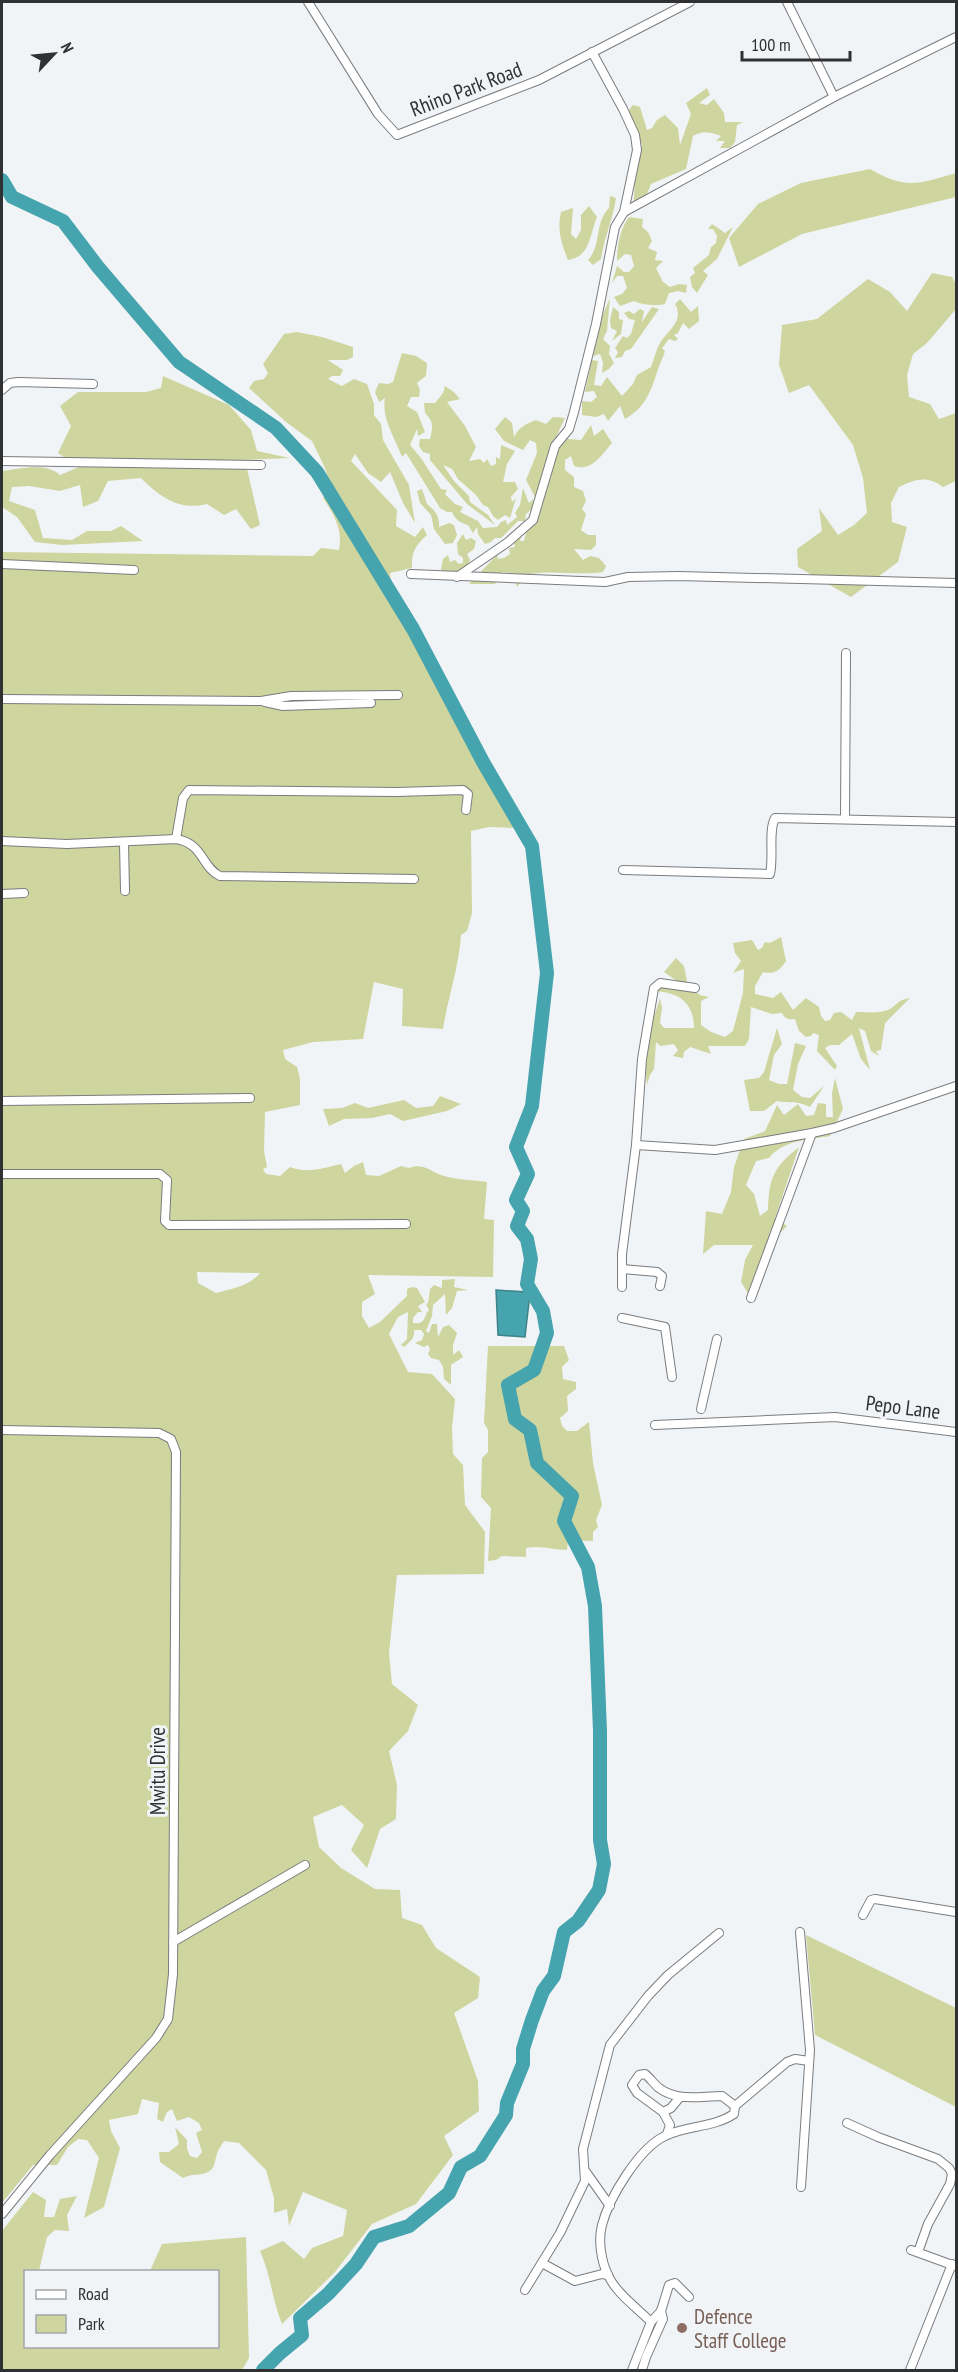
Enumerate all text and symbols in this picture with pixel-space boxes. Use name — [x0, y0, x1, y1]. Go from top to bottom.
north arrow — [24, 24, 84, 84]
scale bar — [742, 24, 850, 62]
text: 100 m — [751, 33, 791, 56]
text: N — [57, 39, 78, 56]
street label: Rhino Park Road — [406, 55, 526, 123]
street label: Pepo Lane — [864, 1389, 942, 1425]
street label: Mwitu Drive — [144, 1727, 171, 1815]
legend — [24, 2270, 219, 2348]
text: Road — [78, 2282, 109, 2305]
place label: Defence Staff College — [694, 2303, 787, 2354]
text: Park — [78, 2312, 105, 2335]
marker: Defence Staff College — [675, 2321, 689, 2335]

